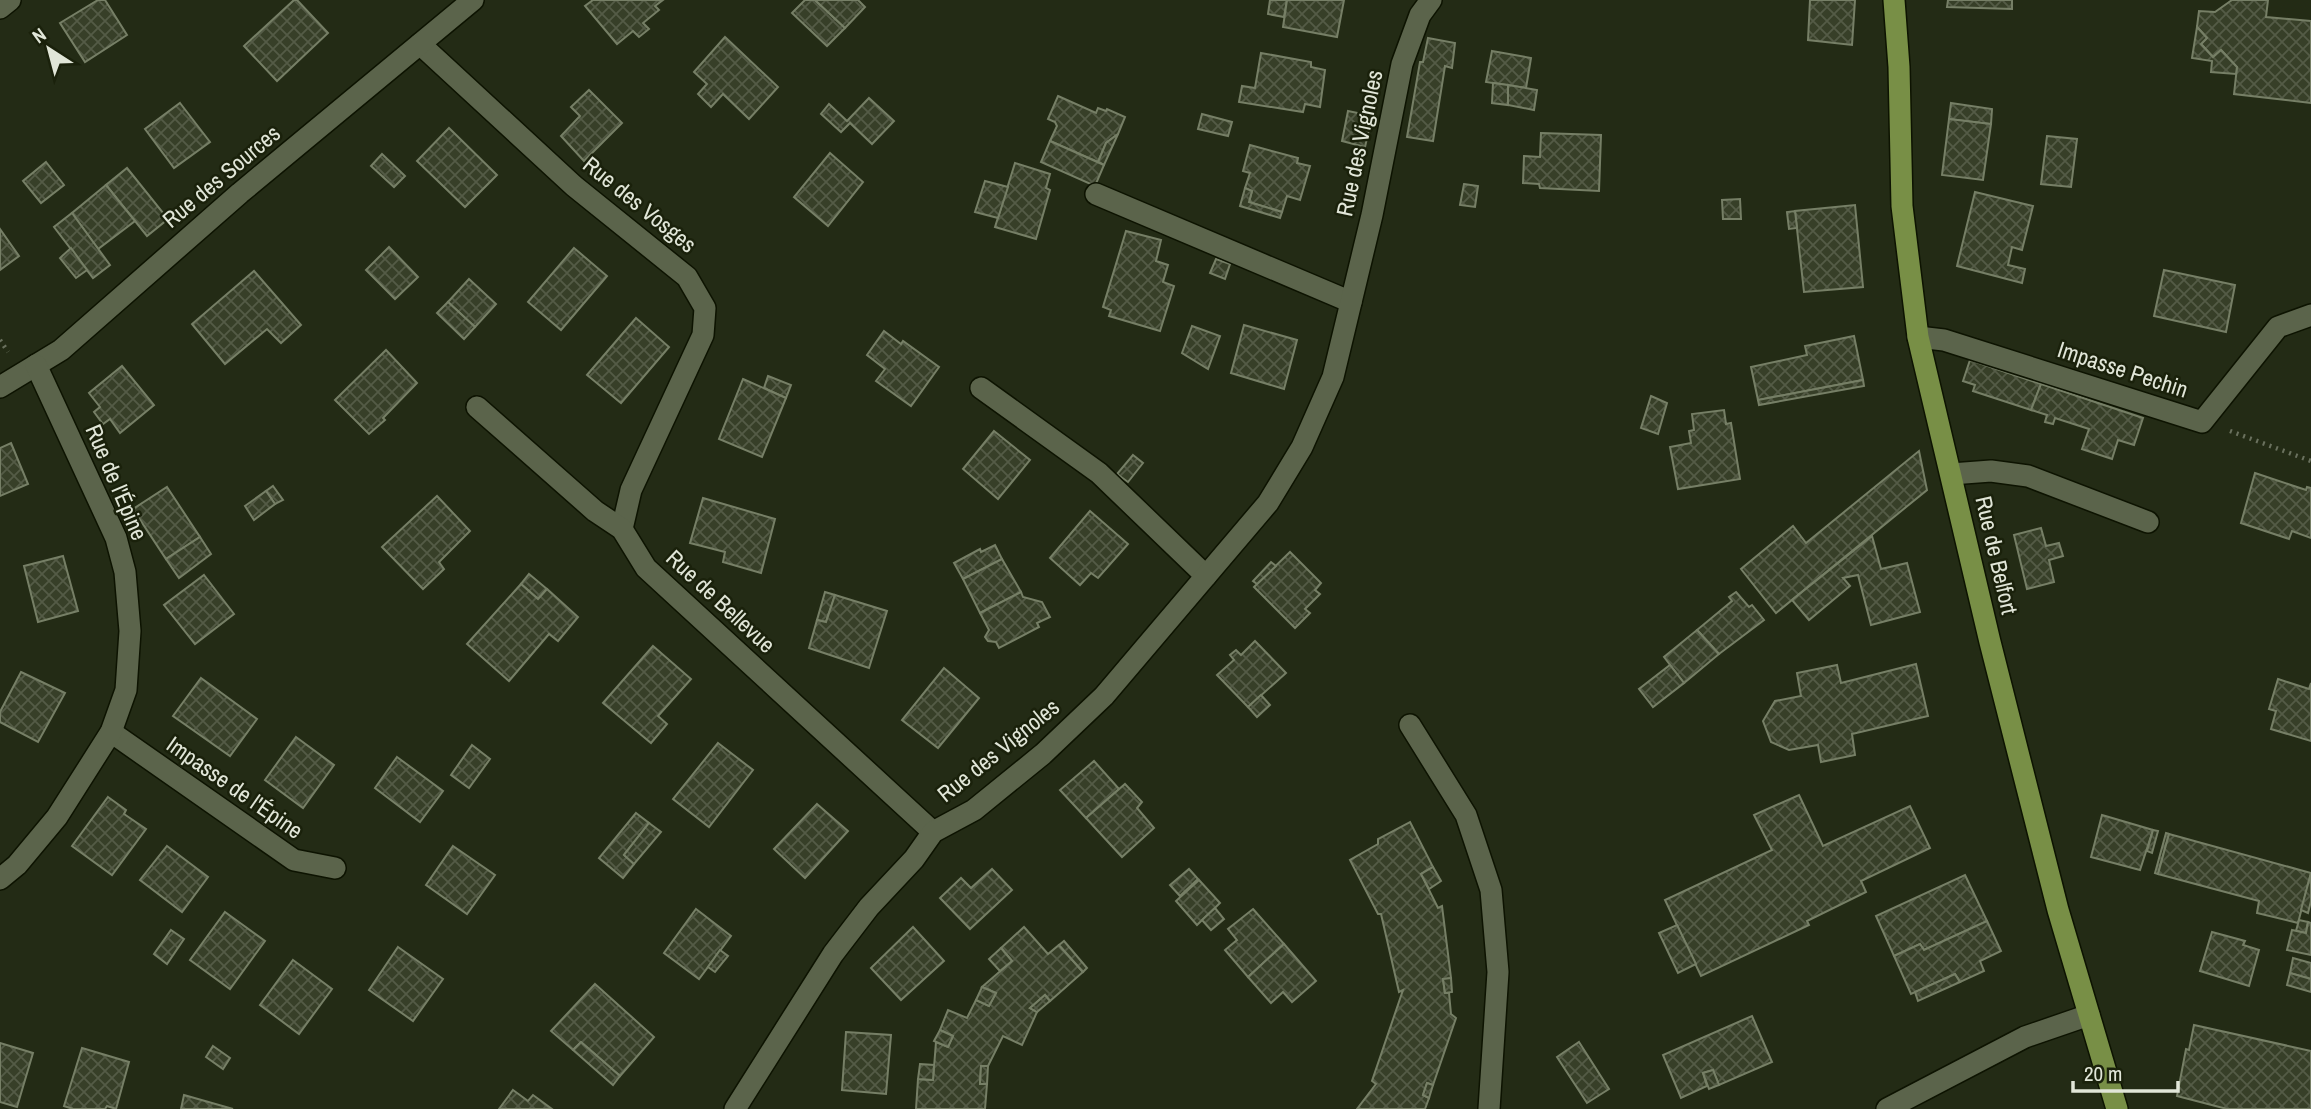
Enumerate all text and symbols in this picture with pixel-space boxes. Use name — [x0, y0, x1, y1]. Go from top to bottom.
north arrow — [14, 14, 84, 84]
text: N — [27, 21, 51, 49]
street label: Rue des Vignoles — [1328, 67, 1390, 219]
street label: Rue des Sources — [156, 118, 286, 234]
street label: Rue des Vosges — [577, 149, 703, 259]
street label: Impasse Pechin — [2054, 333, 2192, 405]
street label: Rue de l'Épine — [79, 419, 155, 545]
street label: Rue de Belfort — [1968, 493, 2026, 617]
street label: Rue de Bellevue — [660, 542, 782, 660]
street label: Rue des Vignoles — [931, 691, 1065, 809]
street label: Impasse de l'Épine — [161, 728, 309, 846]
scale bar — [2073, 1050, 2178, 1094]
text: 20 m — [2084, 1059, 2122, 1088]

